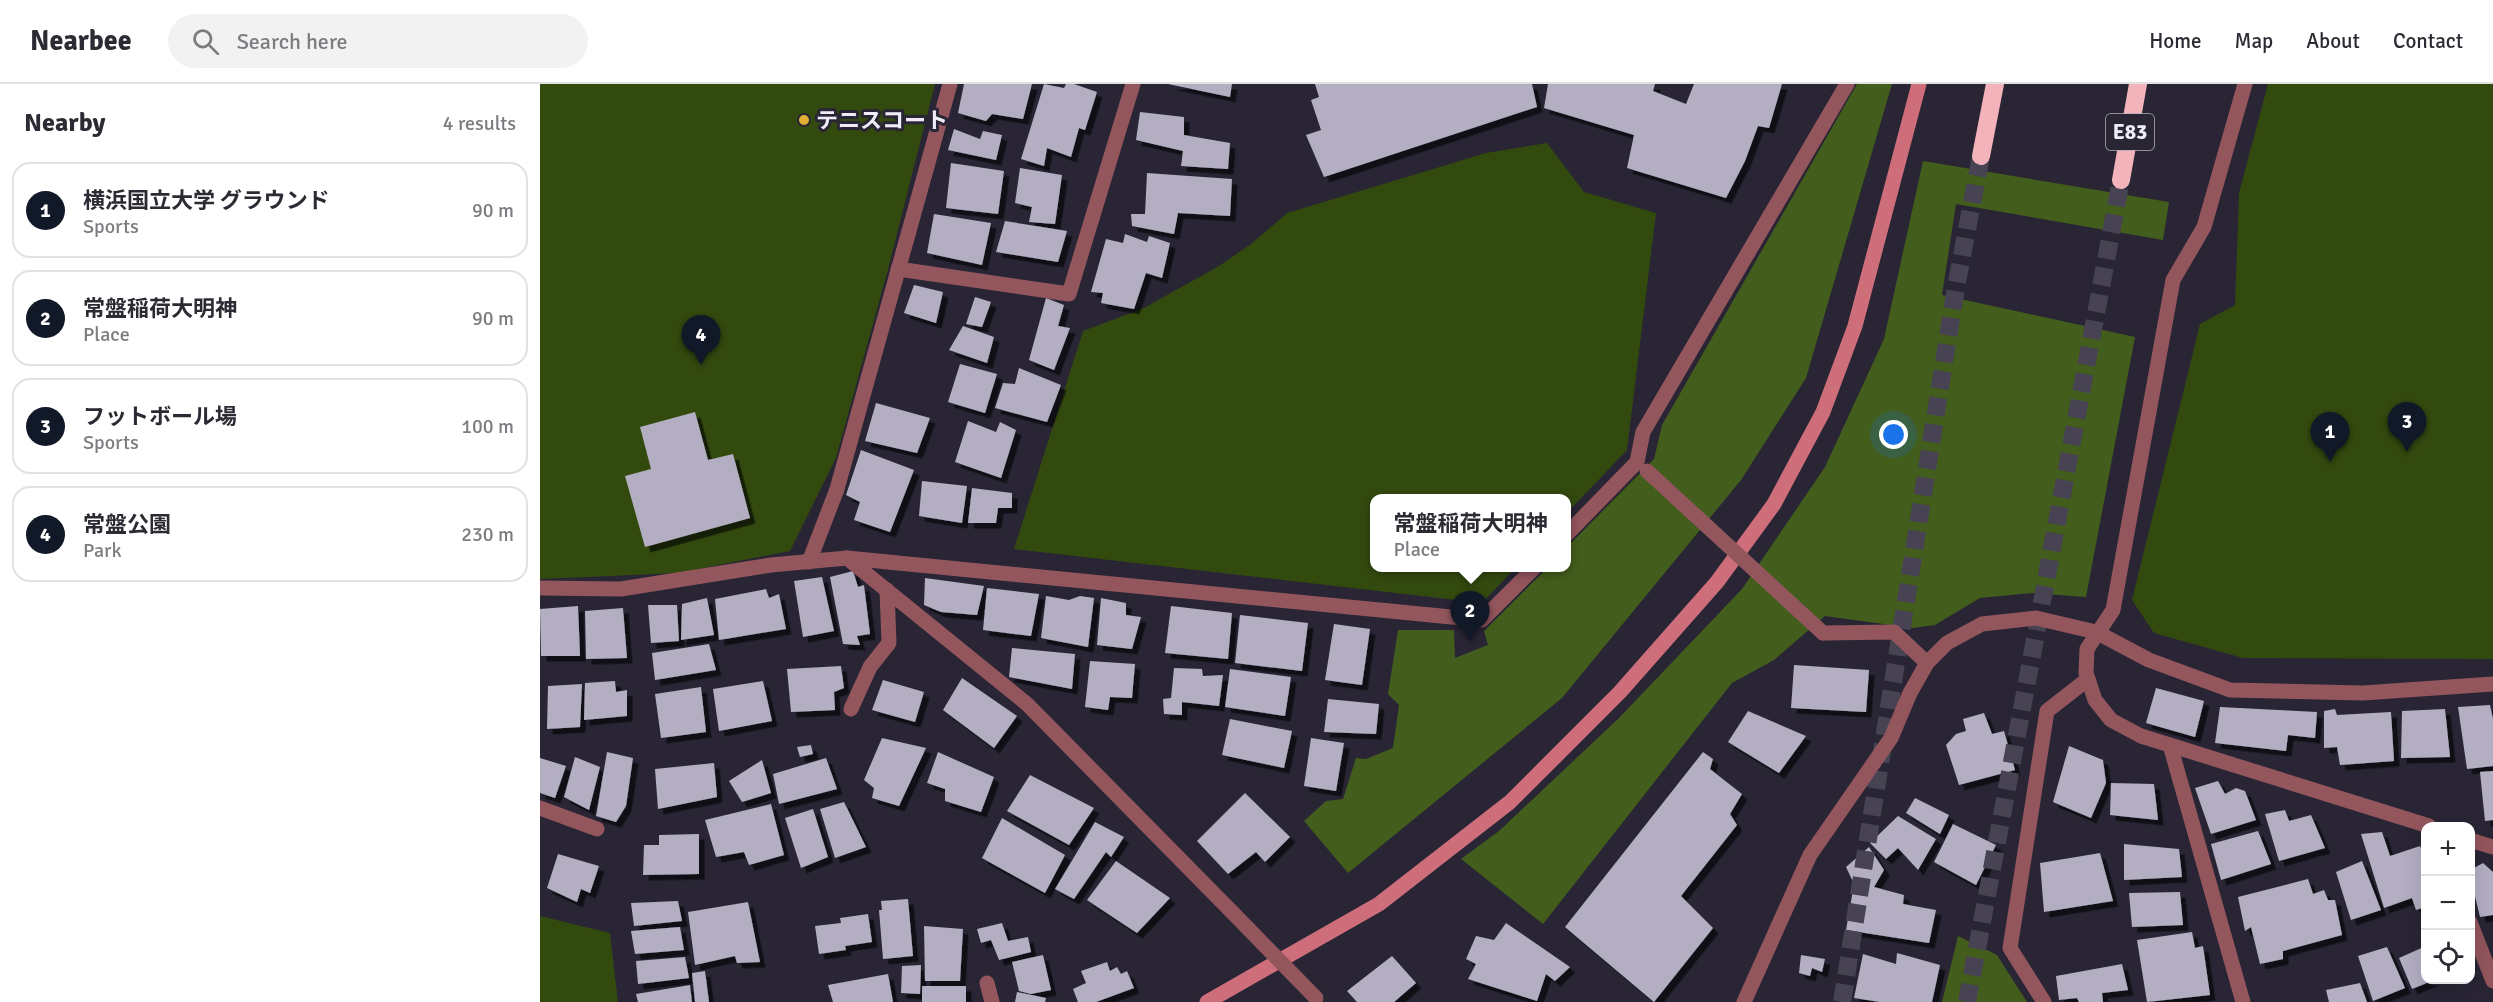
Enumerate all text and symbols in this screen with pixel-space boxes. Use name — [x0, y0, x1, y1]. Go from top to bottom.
search box — [168, 14, 588, 68]
text: Nearbee — [30, 24, 132, 58]
icon: search — [189, 25, 222, 58]
text: Search here — [237, 28, 348, 55]
text: Home — [2149, 28, 2202, 54]
text: Map — [2235, 28, 2273, 54]
text: About — [2306, 28, 2360, 54]
text: Contact — [2393, 28, 2463, 54]
text: Nearby — [24, 107, 105, 139]
place label: テニスコート — [816, 107, 948, 134]
text: 4 results — [443, 111, 516, 136]
marker: テニスコート — [797, 113, 811, 127]
road number: E83 — [2106, 114, 2154, 150]
text: 横浜国立大学 グラウンド — [83, 187, 330, 214]
text: 1 — [40, 198, 51, 223]
text: 90 m — [472, 198, 514, 223]
text: Sports — [83, 214, 139, 239]
text: 常盤稲荷大明神 — [83, 295, 237, 322]
text: 2 — [40, 306, 51, 331]
text: 90 m — [472, 306, 514, 331]
pin: 4 — [682, 316, 720, 365]
text: Place — [83, 322, 130, 347]
pin: 3 — [2388, 402, 2426, 452]
text: フットボール場 — [83, 403, 237, 430]
pin: 1 — [2310, 412, 2350, 462]
text: 3 — [40, 414, 51, 439]
text: 100 m — [461, 414, 514, 439]
your location — [1879, 420, 1908, 449]
text: Sports — [83, 430, 139, 455]
popup — [1370, 494, 1571, 572]
text: 常盤稲荷大明神 — [1393, 510, 1548, 537]
text: 常盤公園 — [83, 511, 171, 538]
text: 4 — [40, 522, 51, 547]
text: 230 m — [461, 522, 514, 547]
text: Place — [1393, 537, 1440, 562]
text: Park — [83, 538, 121, 563]
pin: 2 — [1450, 592, 1490, 641]
map controls — [2421, 822, 2475, 984]
button: + — [2421, 822, 2475, 876]
button: − — [2421, 876, 2475, 930]
button: locate — [2421, 930, 2475, 984]

